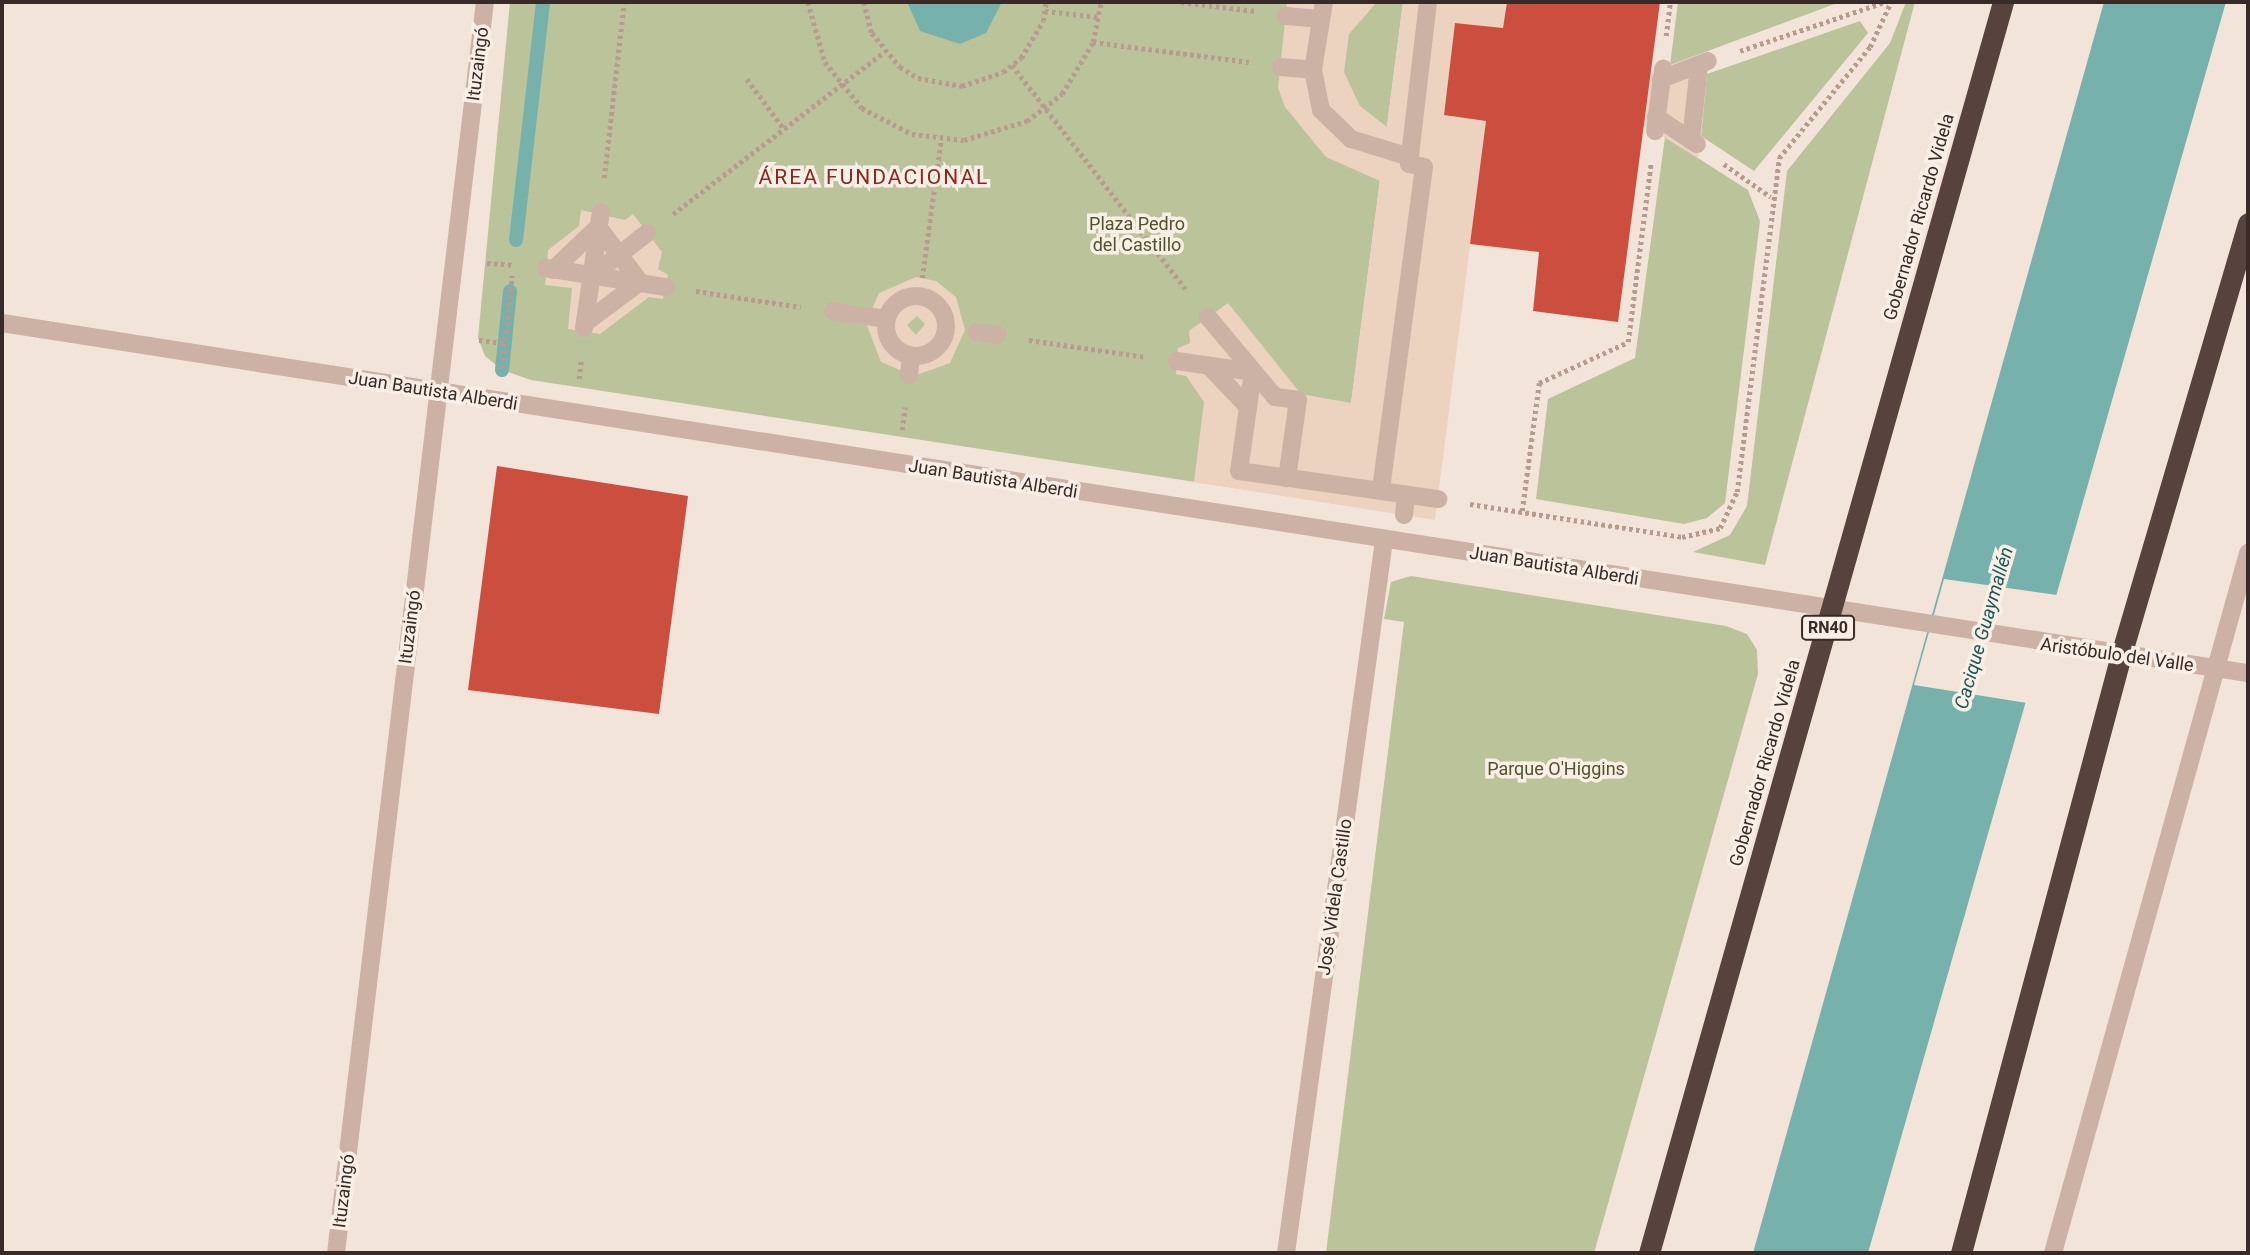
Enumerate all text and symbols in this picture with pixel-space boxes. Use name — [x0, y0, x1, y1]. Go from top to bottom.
street label: Ituzaingó — [463, 26, 493, 102]
street label: Gobernador Ricardo Videla — [1879, 111, 1959, 323]
district label: ÁREA FUNDACIONAL — [761, 164, 987, 190]
park label: Plaza Pedro del Castillo — [1089, 214, 1185, 256]
street label: Juan Bautista Alberdi — [347, 367, 519, 415]
street label: Juan Bautista Alberdi — [907, 455, 1079, 503]
street label: Juan Bautista Alberdi — [1468, 542, 1640, 590]
water label: Cacique Guaymallén — [1950, 544, 2018, 712]
street label: Ituzaingó — [395, 589, 425, 665]
road number: RN40 — [1800, 615, 1856, 640]
street label: Aristóbulo del Valle — [2039, 634, 2195, 676]
street label: Gobernador Ricardo Videla — [1725, 657, 1805, 869]
park label: Parque O'Higgins — [1487, 758, 1625, 780]
street label: José Videla Castillo — [1313, 817, 1357, 977]
street label: Ituzaingó — [329, 1153, 359, 1229]

